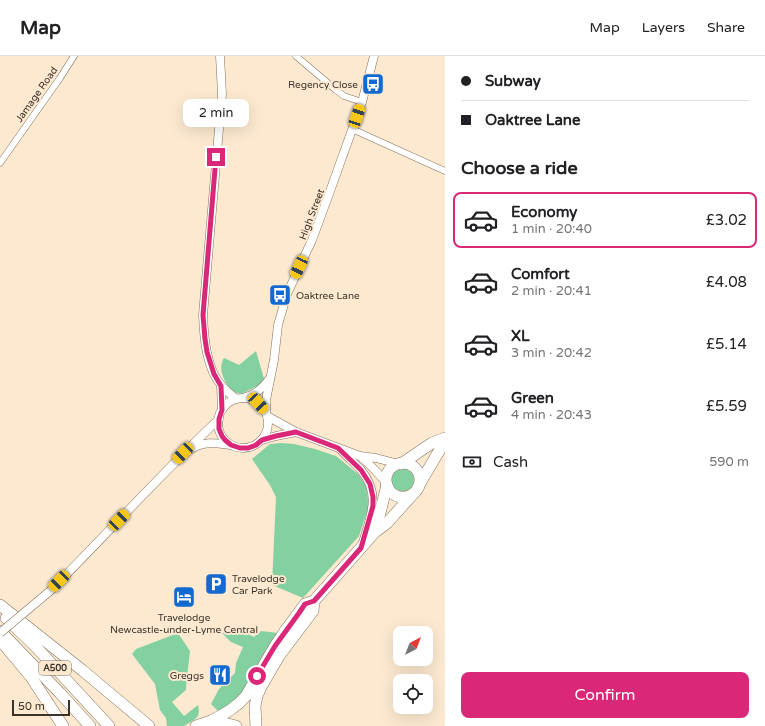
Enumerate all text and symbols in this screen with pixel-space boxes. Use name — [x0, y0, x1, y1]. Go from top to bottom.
text: Map — [20, 17, 61, 39]
text: Map — [590, 19, 620, 36]
text: Layers — [642, 19, 685, 36]
text: Share — [707, 19, 745, 36]
street label: Jamage Road — [13, 65, 60, 125]
bus stop icon: Regency Close — [360, 71, 386, 97]
text: Subway — [485, 72, 541, 90]
place label: Regency Close — [288, 79, 358, 91]
callout: 2 min — [183, 99, 249, 127]
car — [347, 103, 367, 129]
text: 2 min — [199, 105, 233, 121]
text: Oaktree Lane — [485, 111, 580, 129]
route end — [207, 148, 225, 166]
text: Choose a ride — [461, 157, 578, 179]
street label: High Street — [297, 187, 327, 241]
icon: car — [463, 202, 499, 238]
text: Economy — [511, 203, 577, 221]
text: £3.02 — [706, 211, 747, 229]
text: 1 min · 20:40 — [511, 221, 592, 237]
car — [288, 254, 310, 280]
icon: car — [463, 264, 499, 300]
text: Comfort — [511, 265, 570, 283]
text: £4.08 — [706, 273, 747, 291]
bus stop icon: Oaktree Lane — [267, 282, 293, 308]
text: 2 min · 20:41 — [511, 283, 592, 299]
place label: Oaktree Lane — [296, 290, 360, 302]
icon: car — [463, 326, 499, 362]
text: XL — [511, 327, 530, 345]
text: £5.14 — [706, 335, 747, 353]
text: 3 min · 20:42 — [511, 345, 592, 361]
icon: car — [463, 388, 499, 424]
text: Green — [511, 389, 554, 407]
car — [245, 390, 271, 416]
text: £5.59 — [706, 397, 747, 415]
text: 4 min · 20:43 — [511, 407, 592, 423]
car — [170, 440, 196, 466]
icon: cash — [461, 451, 483, 473]
text: Cash — [493, 453, 528, 471]
text: 590 m — [709, 454, 749, 470]
car — [106, 507, 132, 533]
car — [46, 568, 72, 594]
parking icon: Travelodge Car Park — [203, 571, 229, 597]
place label: Travelodge Car Park — [232, 573, 285, 597]
hotel icon: Travelodge Newcastle-under-Lyme Central — [171, 584, 197, 610]
place label: Travelodge Newcastle-under-Lyme Central — [110, 612, 258, 636]
north arrow — [393, 626, 433, 666]
map controls — [393, 626, 433, 714]
road number: A500 — [39, 661, 71, 675]
restaurant icon: Greggs — [207, 662, 233, 688]
route start — [248, 667, 266, 685]
place label: Greggs — [170, 670, 204, 682]
button: Confirm — [461, 672, 749, 718]
button: locate — [393, 674, 433, 714]
scale bar — [12, 698, 70, 717]
text: 50 m — [18, 700, 45, 713]

